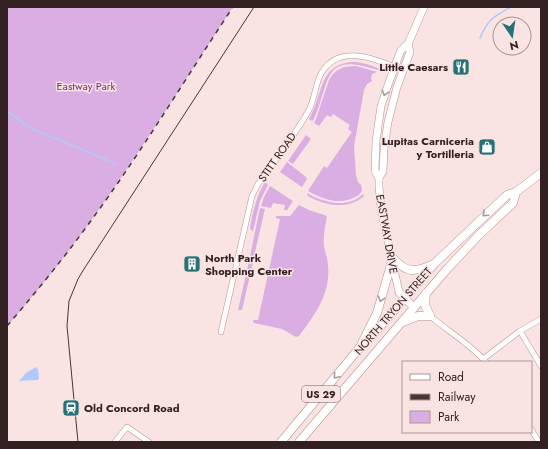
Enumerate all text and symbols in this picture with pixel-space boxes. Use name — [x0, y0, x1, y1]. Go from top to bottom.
north arrow — [492, 16, 532, 56]
text: N — [508, 37, 520, 55]
restaurant icon: Little Caesars — [451, 57, 471, 77]
place label: Little Caesars — [379, 59, 448, 75]
park label: Eastway Park — [57, 78, 116, 94]
one-way arrow — [381, 89, 390, 96]
street label: STITT ROAD — [254, 129, 300, 185]
place label: Lupitas Carniceria y Tortilleria — [382, 133, 474, 162]
shop icon: Lupitas Carniceria y Tortilleria — [477, 137, 497, 157]
street label: EASTWAY DRIVE — [372, 193, 402, 275]
one-way arrow — [482, 210, 490, 217]
place label: North Park Shopping Center — [205, 250, 293, 279]
building icon: North Park Shopping Center — [182, 254, 202, 274]
street label: NORTH TRYON STREET — [350, 264, 436, 358]
one-way arrow — [377, 295, 386, 302]
legend — [402, 361, 532, 433]
text: Road — [438, 368, 464, 386]
one-way arrow — [334, 371, 341, 378]
road number: US 29 — [302, 386, 340, 402]
text: Railway — [438, 388, 476, 406]
station icon: Old Concord Road — [61, 398, 81, 418]
place label: Old Concord Road — [84, 400, 180, 416]
text: Park — [438, 408, 460, 426]

